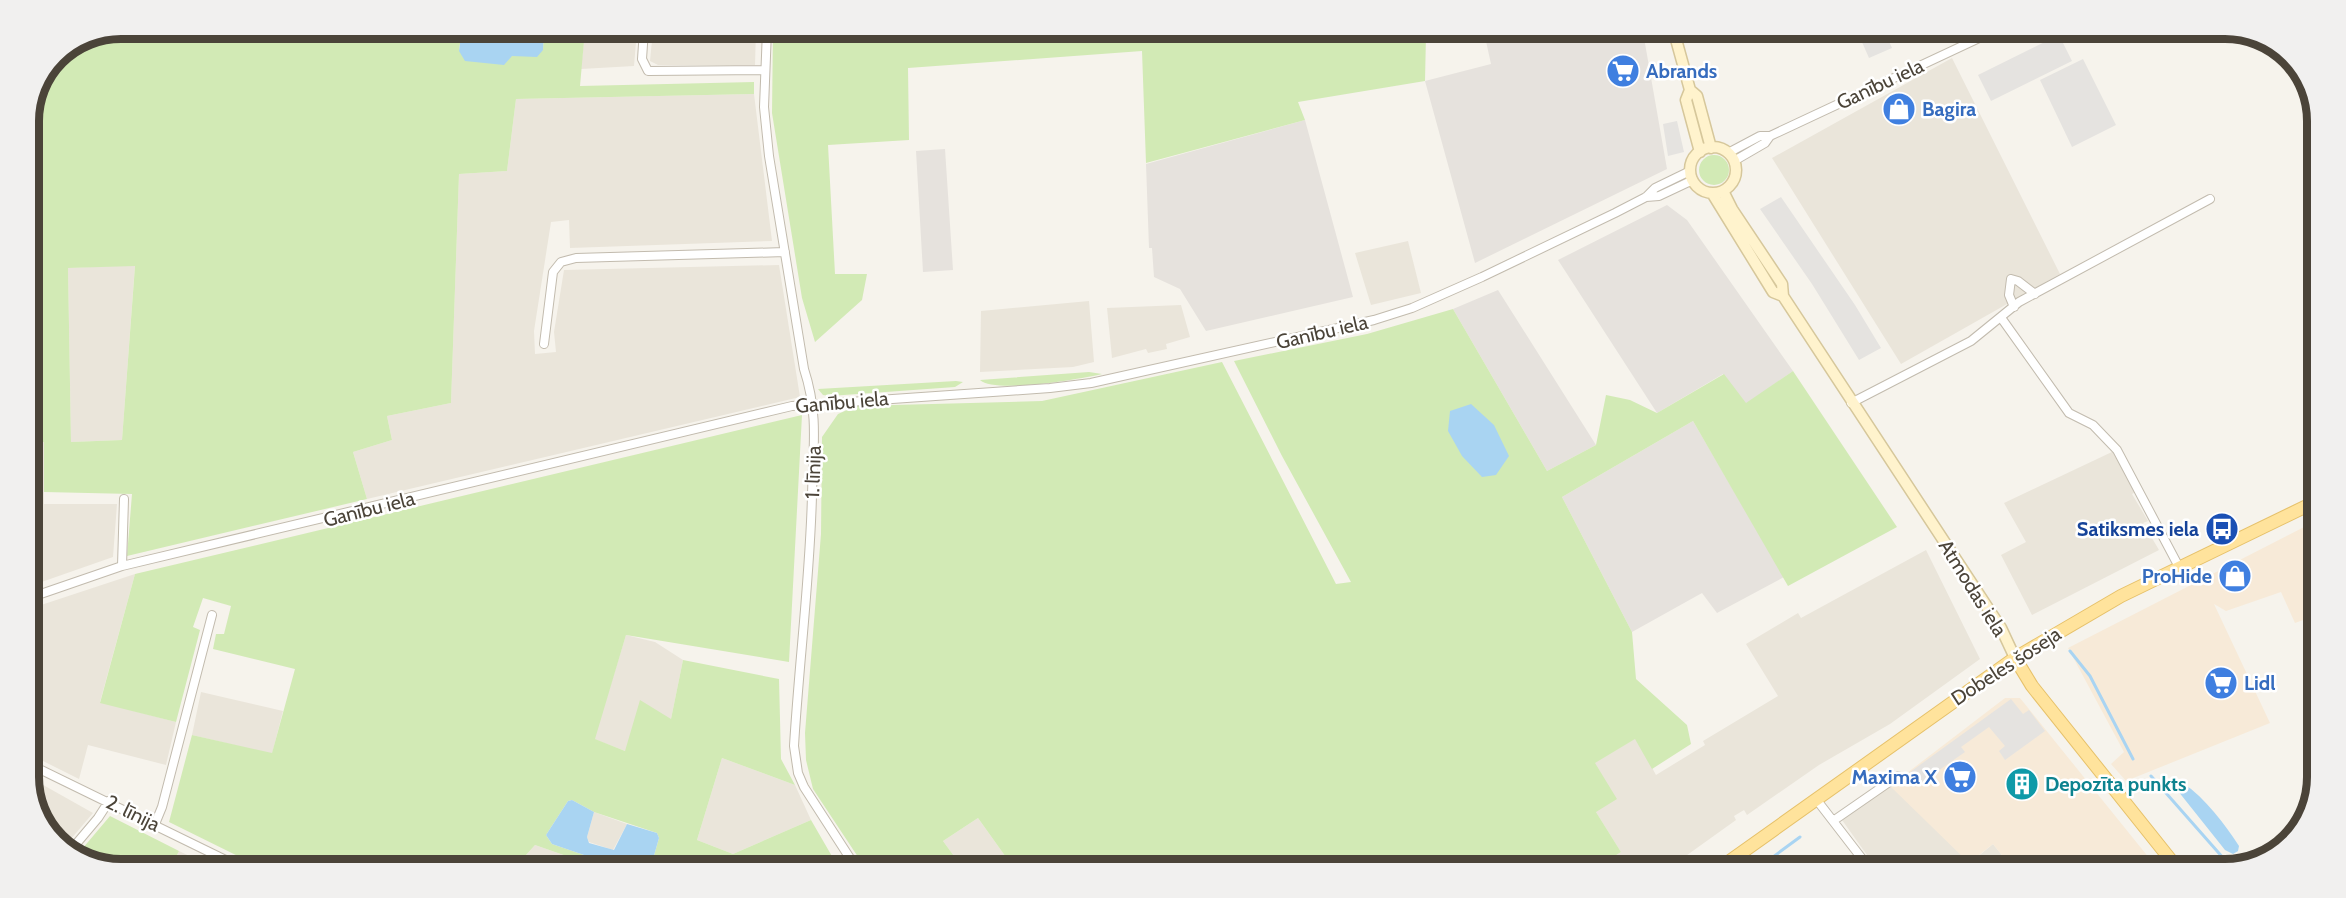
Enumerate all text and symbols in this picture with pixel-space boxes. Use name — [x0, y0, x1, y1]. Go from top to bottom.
supermarket icon: Abrands — [1605, 53, 1641, 89]
street label: Ganību iela — [1833, 53, 1928, 115]
place label: Abrands — [1646, 59, 1717, 83]
shop icon: Bagira — [1881, 91, 1917, 127]
place label: Bagira — [1922, 97, 1976, 121]
street label: Ganību iela — [1274, 310, 1371, 354]
street label: Ganību iela — [794, 386, 890, 418]
street label: 1. līnija — [800, 445, 826, 499]
street label: Ganību iela — [321, 486, 418, 532]
bus stop icon: Satiksmes iela — [2204, 511, 2240, 547]
place label: Satiksmes iela — [2077, 517, 2199, 541]
street label: Atmodas iela — [1934, 535, 2012, 641]
shop icon: ProHide — [2217, 558, 2253, 594]
place label: ProHide — [2142, 564, 2212, 588]
street label: Dobeles šoseja — [1947, 621, 2066, 710]
supermarket icon: Lidl — [2203, 665, 2239, 701]
place label: Lidl — [2244, 671, 2275, 695]
supermarket icon: Maxima X — [1942, 759, 1978, 795]
place label: Maxima X — [1852, 765, 1937, 789]
building icon: Depozīta punkts — [2004, 766, 2040, 802]
place label: Depozīta punkts — [2045, 772, 2186, 796]
street label: 2. līnija — [102, 790, 164, 837]

